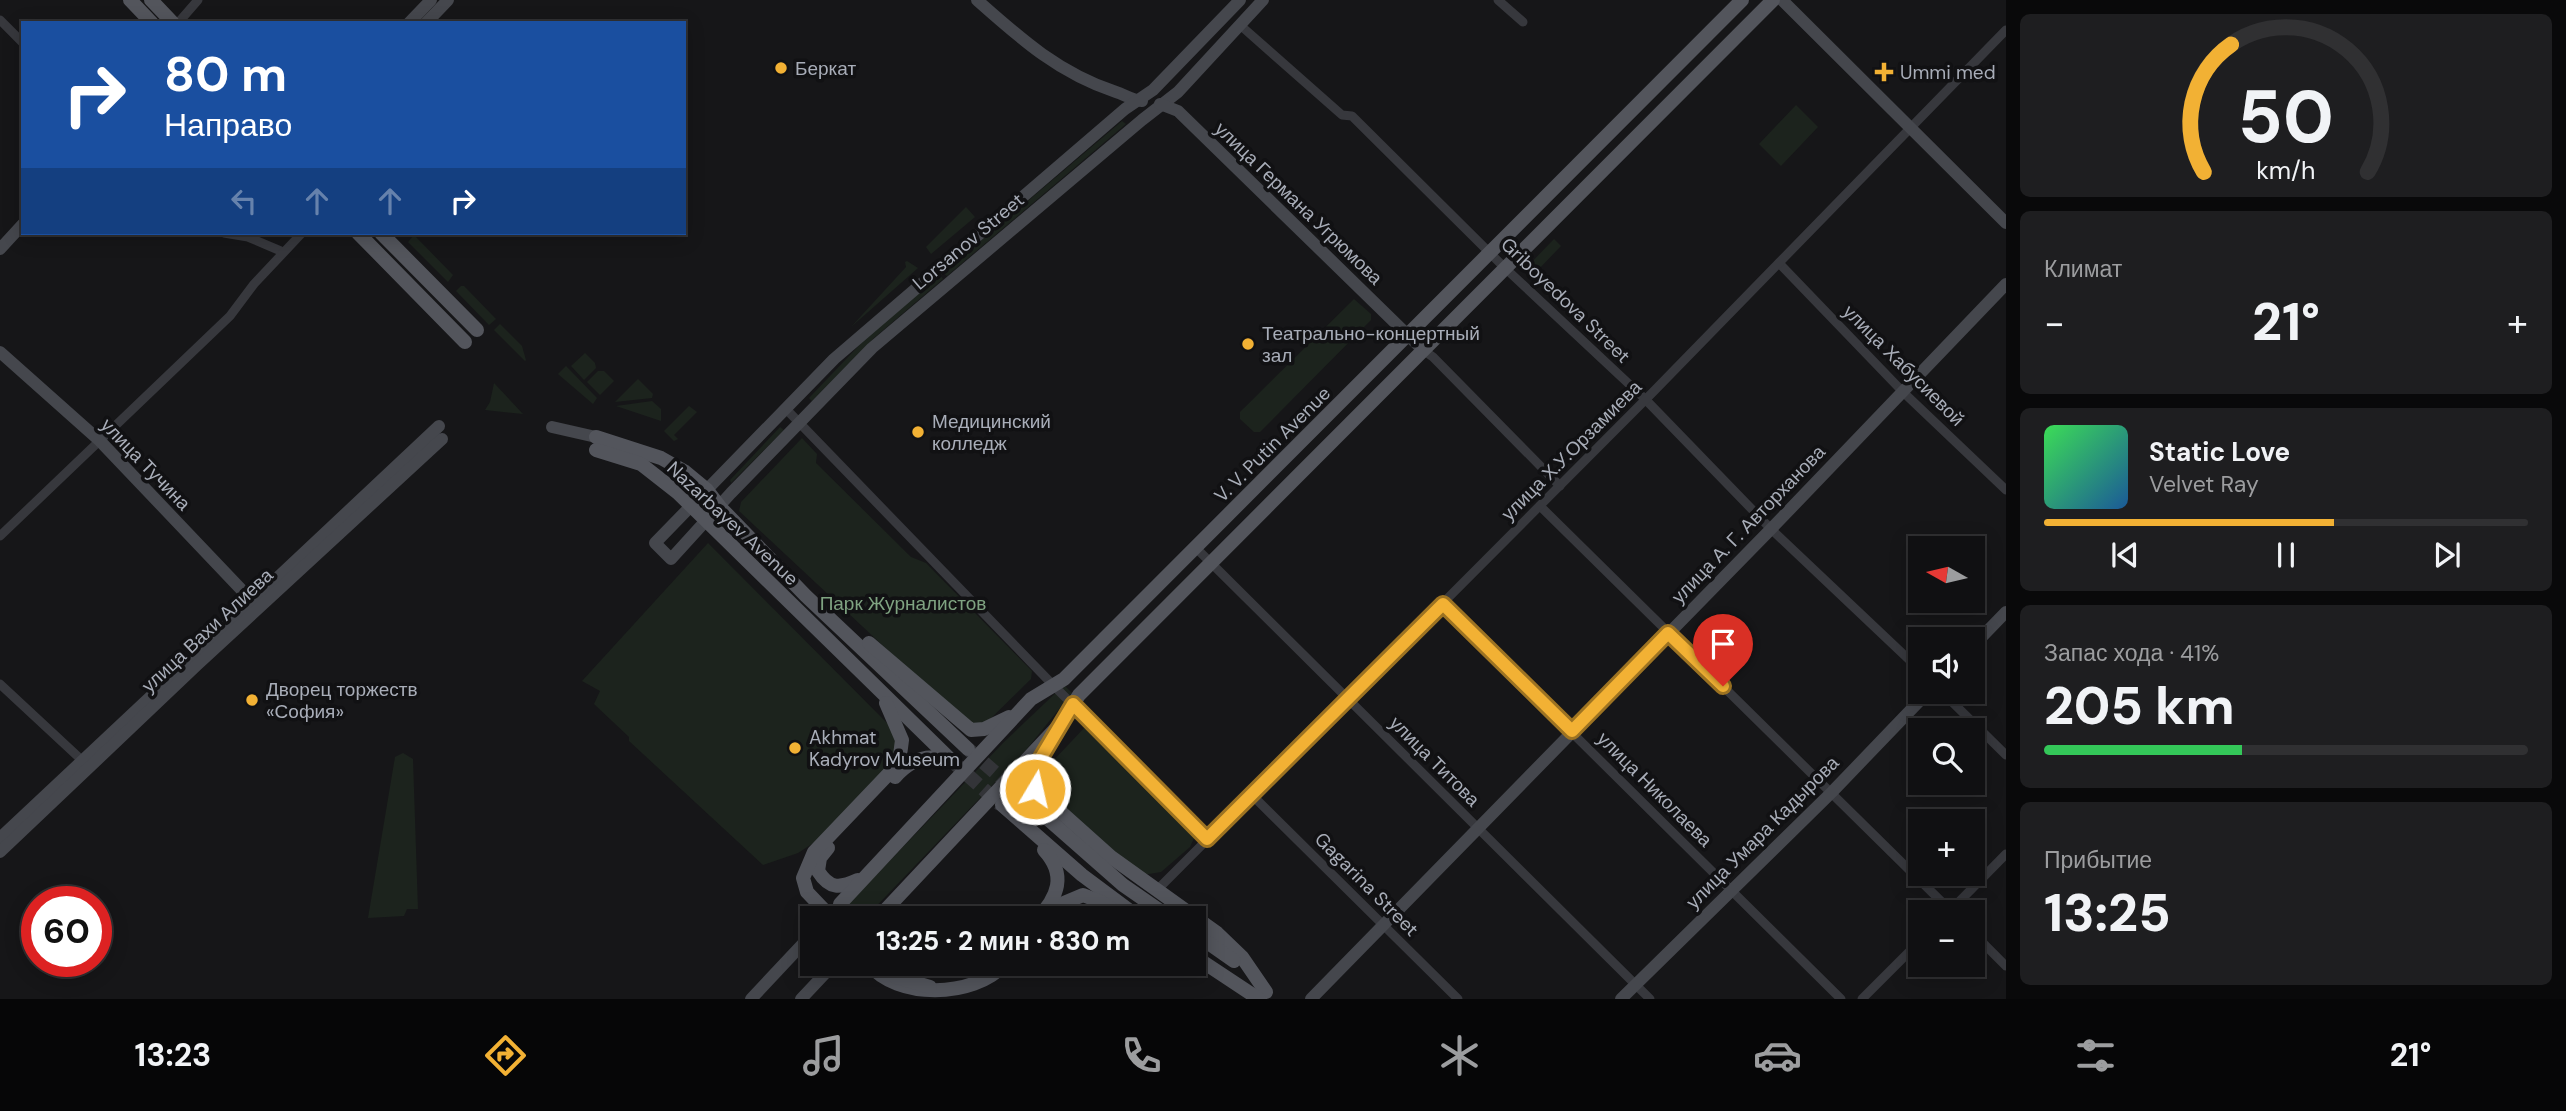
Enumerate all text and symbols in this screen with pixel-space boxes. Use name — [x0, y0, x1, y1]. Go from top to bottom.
text: 80 m — [164, 42, 287, 106]
icon: right — [49, 49, 140, 140]
place label: Беркат — [795, 56, 856, 81]
marker: Беркат — [773, 60, 789, 76]
place label: Ummi med — [1900, 60, 1996, 85]
marker: Ummi med — [1874, 62, 1894, 82]
text: 50 — [2238, 70, 2334, 165]
text: Направо — [164, 104, 292, 146]
street label: улица Германа Угрюмова — [1209, 117, 1388, 290]
text: km/h — [2256, 153, 2316, 186]
icon: left — [225, 182, 263, 220]
icon: ahead — [298, 182, 336, 220]
icon: ahead — [371, 182, 409, 220]
icon: right — [444, 182, 482, 220]
street label: Lorsanov Street — [907, 187, 1029, 295]
street label: Griboyedova Street — [1496, 232, 1636, 369]
text: Климат — [2044, 254, 2122, 284]
text: 21° — [2252, 288, 2320, 356]
text: − — [2044, 298, 2065, 348]
text: + — [2507, 298, 2528, 348]
street label: улица Хабусиевой — [1838, 299, 1970, 431]
place label: Театрально-концертный зал — [1262, 321, 1480, 368]
marker: Театрально-концертный зал — [1240, 336, 1256, 352]
street label: улица Х.У.Орзамиева — [1496, 375, 1647, 526]
street label: V. V. Putin Avenue — [1209, 381, 1336, 508]
place label: Медицинский колледж — [932, 409, 1051, 456]
street label: улица Тучина — [95, 413, 196, 516]
marker: Медицинский колледж — [910, 424, 926, 440]
text: Static Love — [2149, 435, 2290, 469]
street label: улица А. Г. Авторханова — [1666, 439, 1831, 609]
street label: Nazarbayev Avenue — [662, 456, 804, 591]
text: Velvet Ray — [2149, 469, 2259, 499]
north arrow — [1908, 536, 1984, 612]
map controls — [1908, 536, 1985, 977]
icon: previous — [2106, 536, 2144, 574]
icon: pause — [2267, 536, 2305, 574]
icon: next — [2428, 536, 2466, 574]
street label: улица Вахи Алиева — [136, 563, 279, 698]
park label: Парк Журналистов — [820, 591, 986, 616]
pin — [1693, 614, 1753, 686]
icon: arrive — [1704, 625, 1742, 663]
button: sound — [1908, 627, 1985, 704]
text: Запас хода · 41% — [2044, 638, 2219, 668]
text: 205 km — [2044, 672, 2235, 740]
place label: Дворец торжеств «София» — [266, 677, 418, 724]
marker: Дворец торжеств «София» — [244, 692, 260, 708]
street label: улица Титова — [1384, 711, 1486, 812]
button: search — [1908, 718, 1985, 795]
place label: Akhmat Kadyrov Museum — [809, 725, 960, 772]
street label: улица Николаева — [1592, 726, 1718, 853]
marker: Akhmat Kadyrov Museum — [787, 740, 803, 756]
street label: улица Умара Кадырова — [1681, 750, 1844, 914]
position arrow — [998, 752, 1072, 826]
button: + — [1908, 809, 1985, 886]
street label: Gagarina Street — [1309, 827, 1424, 942]
text: Прибытие — [2044, 845, 2152, 875]
text: 13:25 — [2044, 879, 2171, 947]
speed limit sign: 60 — [21, 886, 112, 977]
button: − — [1908, 900, 1985, 977]
text: 13:25 · 2 мин · 830 m — [876, 924, 1130, 958]
icon: directions — [481, 1031, 530, 1080]
icon: music — [799, 1031, 848, 1080]
icon: phone — [1117, 1031, 1166, 1080]
icon: climate — [1435, 1031, 1484, 1080]
icon: car — [1753, 1031, 1802, 1080]
icon: filters — [2071, 1031, 2120, 1080]
text: 13:23 — [135, 1034, 211, 1076]
text: 21° — [2390, 1034, 2431, 1076]

